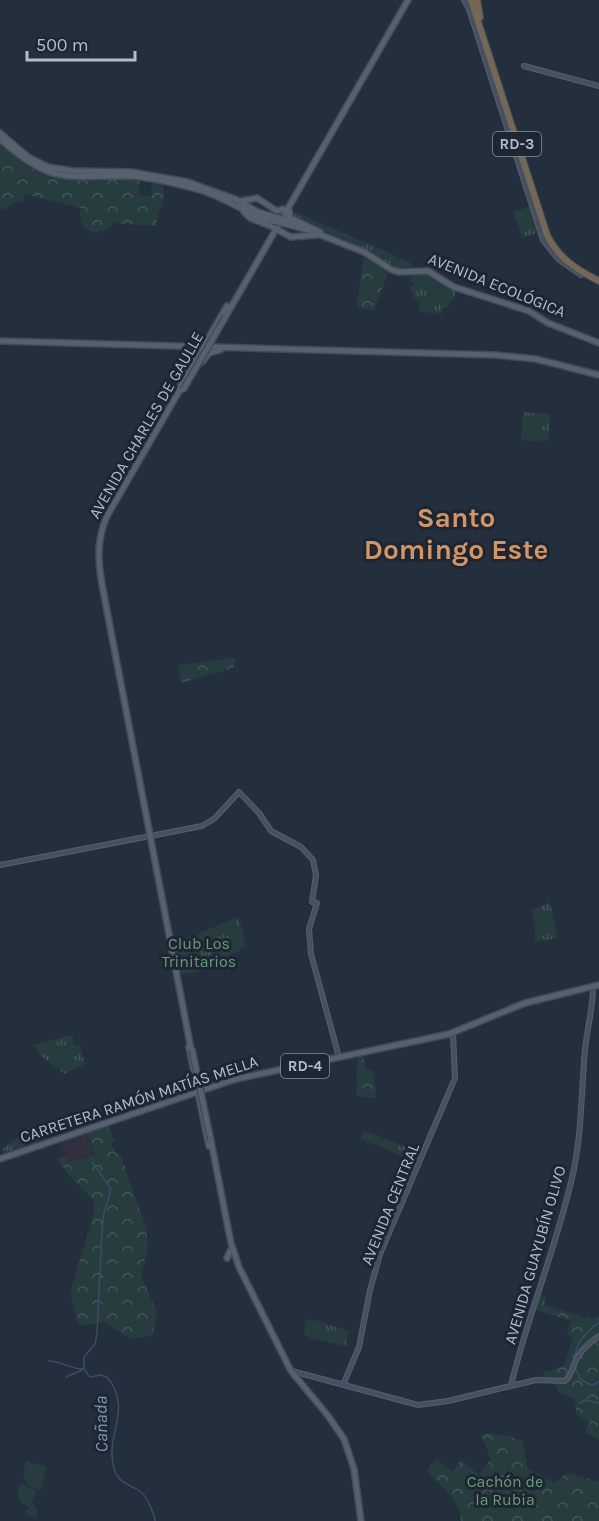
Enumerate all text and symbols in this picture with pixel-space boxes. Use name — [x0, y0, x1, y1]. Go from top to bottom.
scale bar — [27, 24, 135, 62]
text: 500 m — [36, 34, 89, 56]
road number: RD-3 — [493, 132, 541, 156]
street label: AVENIDA ECOLÓGICA — [426, 249, 568, 321]
street label: AVENIDA CHARLES DE GAULLE — [85, 328, 207, 522]
district label: Santo Domingo Este — [364, 501, 548, 566]
park label: Club Los Trinitarios — [162, 934, 236, 971]
street label: CARRETERA RAMÓN MATÍAS MELLA — [18, 1052, 260, 1146]
road number: RD-4 — [281, 1054, 329, 1078]
street label: AVENIDA CENTRAL — [357, 1140, 423, 1268]
street label: AVENIDA GUAYUBÍN OLIVO — [500, 1163, 570, 1347]
water label: Cañada — [90, 1396, 112, 1452]
park label: Cachón de la Rubia — [467, 1472, 543, 1509]

